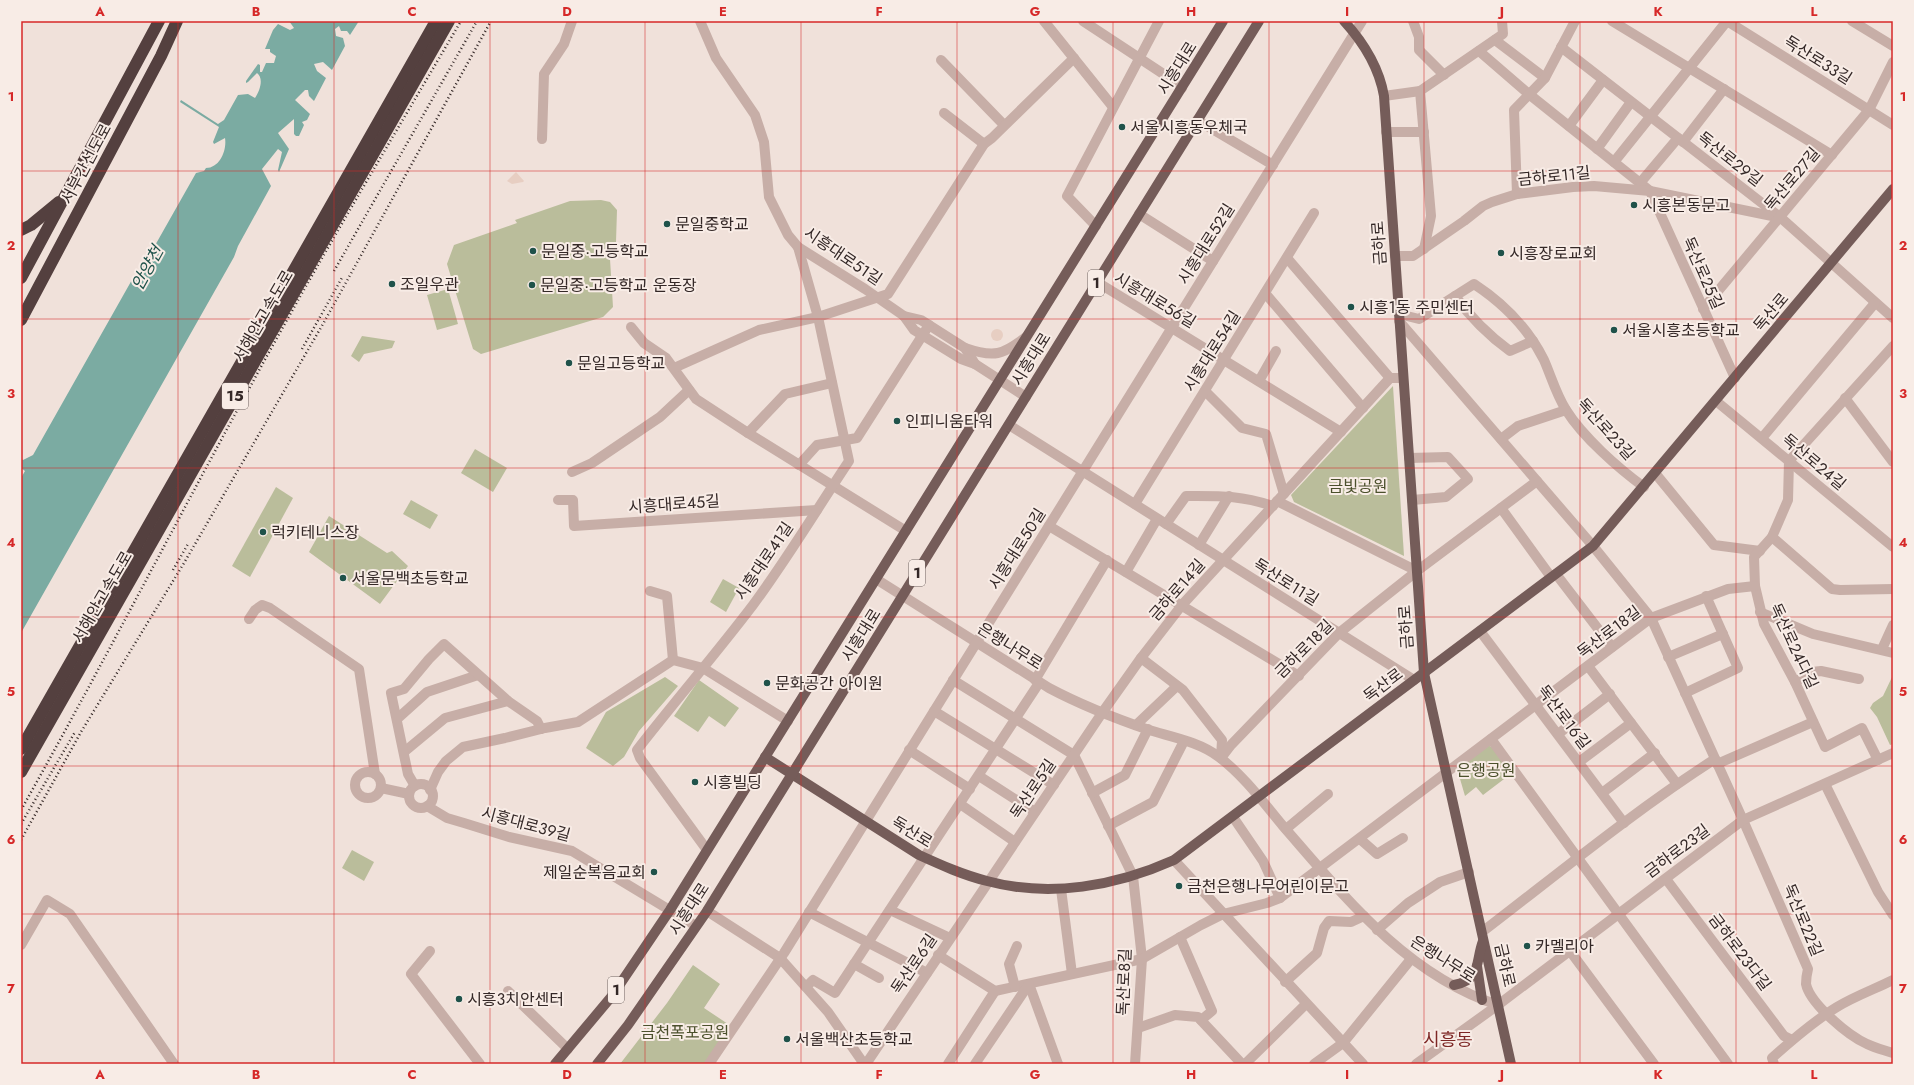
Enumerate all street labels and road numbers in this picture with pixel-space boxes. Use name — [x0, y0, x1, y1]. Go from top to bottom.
street label: 독산로33길 — [1780, 30, 1856, 90]
street label: 시흥대로 — [1152, 37, 1202, 99]
street label: 서부간선도로 — [55, 119, 117, 208]
street label: 독산로29길 — [1693, 126, 1767, 192]
street label: 독산로27길 — [1759, 142, 1825, 216]
street label: 금하로11길 — [1516, 161, 1592, 191]
street label: 시흥대로52길 — [1172, 199, 1240, 289]
street label: 금하로 — [1366, 220, 1392, 266]
street label: 시흥대로51길 — [799, 221, 887, 291]
street label: 독산로25길 — [1677, 233, 1729, 313]
street label: 서해안고속도로 — [227, 265, 299, 366]
street label: 시흥대로56길 — [1110, 266, 1200, 334]
road number: 1 — [1088, 270, 1104, 296]
street label: 독산로 — [1748, 287, 1794, 336]
street label: 시흥대로54길 — [1178, 306, 1246, 396]
street label: 시흥대로 — [1006, 328, 1056, 390]
road number: 15 — [222, 383, 248, 409]
street label: 독산로23길 — [1572, 393, 1640, 465]
street label: 독산로24길 — [1777, 428, 1851, 496]
street label: 시흥대로45길 — [627, 489, 721, 519]
street label: 시흥대로50길 — [983, 504, 1051, 594]
street label: 시흥대로41길 — [729, 517, 799, 605]
street label: 서해안고속도로 — [66, 546, 138, 647]
street label: 독산로11길 — [1249, 553, 1323, 611]
street label: 금하로14길 — [1144, 554, 1210, 626]
road number: 1 — [909, 560, 925, 586]
street label: 독산로24다길 — [1764, 599, 1824, 693]
street label: 독산로18길 — [1572, 600, 1646, 664]
street label: 시흥대로 — [836, 604, 886, 666]
street label: 금하로 — [1393, 604, 1419, 650]
street label: 금하로18길 — [1269, 614, 1339, 684]
street label: 은행나무로 — [973, 617, 1048, 675]
street label: 독산로 — [1358, 662, 1408, 707]
street label: 독산로16길 — [1532, 680, 1596, 754]
street label: 독산로5길 — [1004, 754, 1062, 824]
street label: 시흥대로39길 — [479, 801, 573, 847]
street label: 독산로 — [887, 811, 937, 853]
street label: 금하로23길 — [1639, 819, 1715, 883]
street label: 시흥대로 — [663, 878, 715, 940]
street label: 독산로22길 — [1777, 880, 1829, 960]
street label: 금하로23다길 — [1703, 909, 1777, 995]
street label: 독산로6길 — [885, 929, 943, 999]
street label: 은행나무로 — [1406, 930, 1481, 988]
street label: 금하로 — [1489, 941, 1521, 989]
street label: 독산로8길 — [1111, 948, 1137, 1016]
road number: 1 — [608, 977, 624, 1003]

